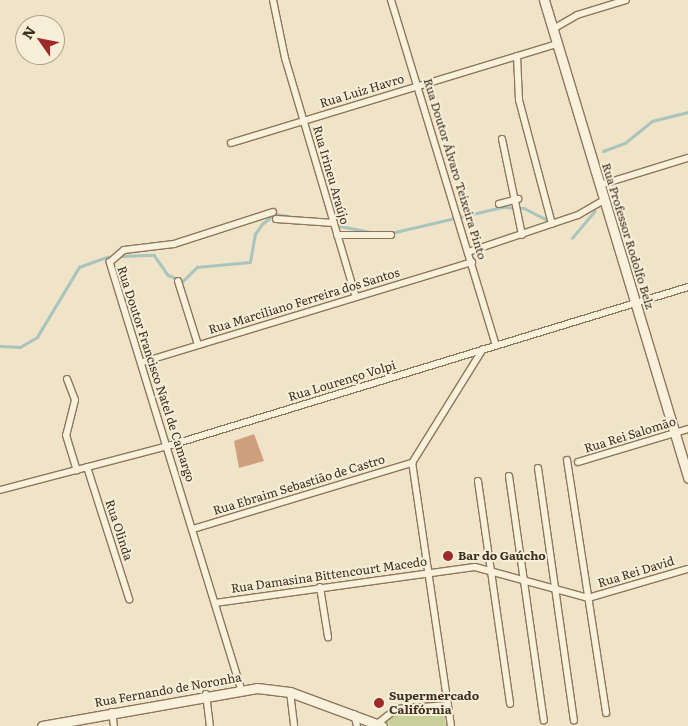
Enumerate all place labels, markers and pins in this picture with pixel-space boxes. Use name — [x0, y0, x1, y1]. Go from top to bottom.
place label: Bar do Gaúcho — [458, 549, 546, 563]
marker: Bar do Gaúcho — [442, 550, 454, 562]
place label: Supermercado Califórnia — [389, 689, 479, 717]
marker: Supermercado Califórnia — [373, 697, 385, 709]

